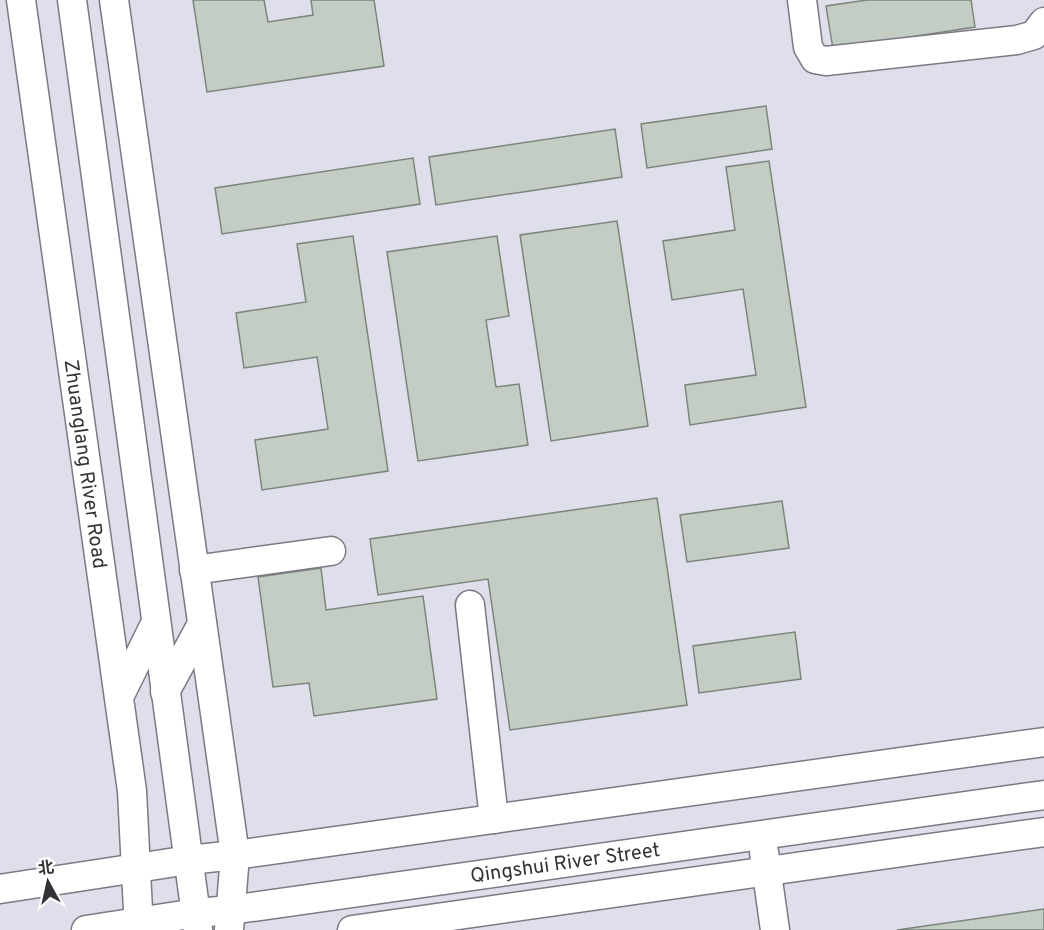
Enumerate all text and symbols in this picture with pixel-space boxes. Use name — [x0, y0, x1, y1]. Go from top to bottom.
street label: Zhuanglang River Road — [56, 358, 112, 571]
street label: Qingshui River Street — [469, 838, 662, 890]
north arrow — [18, 852, 78, 912]
text: 北 — [37, 858, 56, 880]

